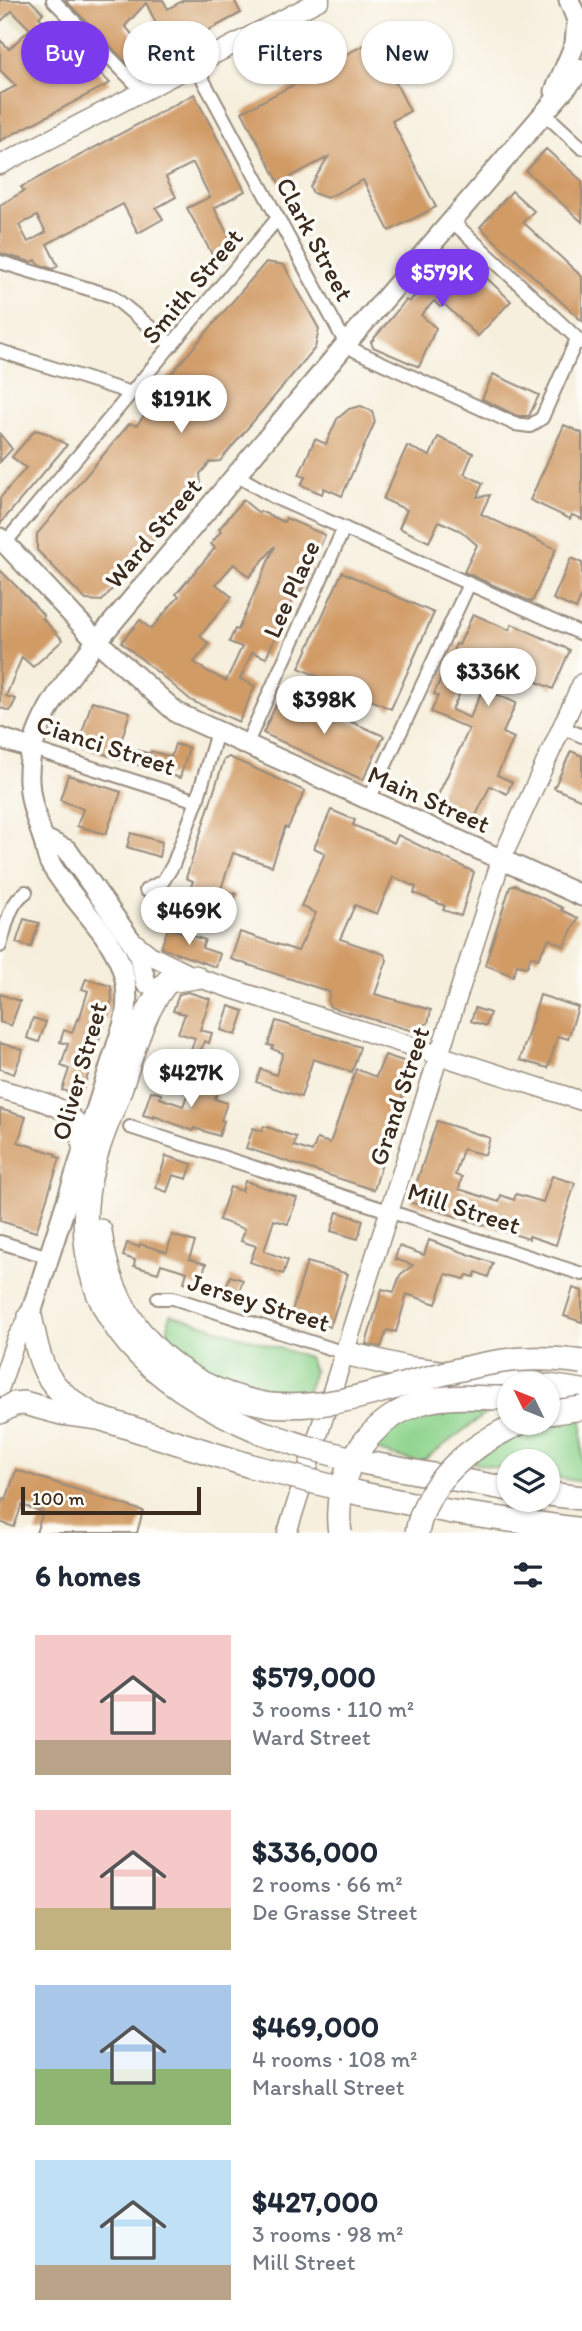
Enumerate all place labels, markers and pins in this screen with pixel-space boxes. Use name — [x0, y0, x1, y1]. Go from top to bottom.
pin: $579K — [393, 250, 491, 309]
pin: $191K — [132, 376, 230, 435]
pin: $336K — [439, 648, 537, 708]
pin: $398K — [275, 676, 373, 736]
pin: $469K — [140, 888, 238, 947]
pin: $427K — [142, 1050, 240, 1109]

